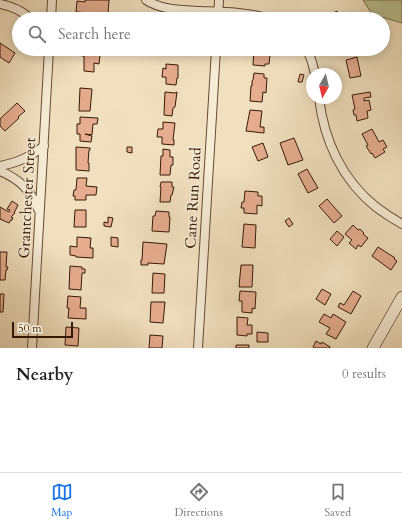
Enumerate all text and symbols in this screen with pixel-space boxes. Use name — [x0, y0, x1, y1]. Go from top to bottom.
search box — [12, 12, 390, 56]
icon: search — [26, 23, 48, 45]
text: Search here — [58, 24, 131, 44]
north arrow — [306, 68, 342, 104]
street label: Grantchester Street — [14, 137, 40, 259]
street label: Cane Run Road — [180, 147, 206, 249]
scale bar — [12, 320, 73, 339]
text: 50 m — [18, 321, 42, 336]
text: Nearby — [16, 363, 73, 386]
text: 0 results — [342, 365, 386, 383]
tab: Map — [51, 481, 73, 520]
tab: Directions — [174, 481, 223, 520]
tab: Saved — [325, 481, 351, 520]

